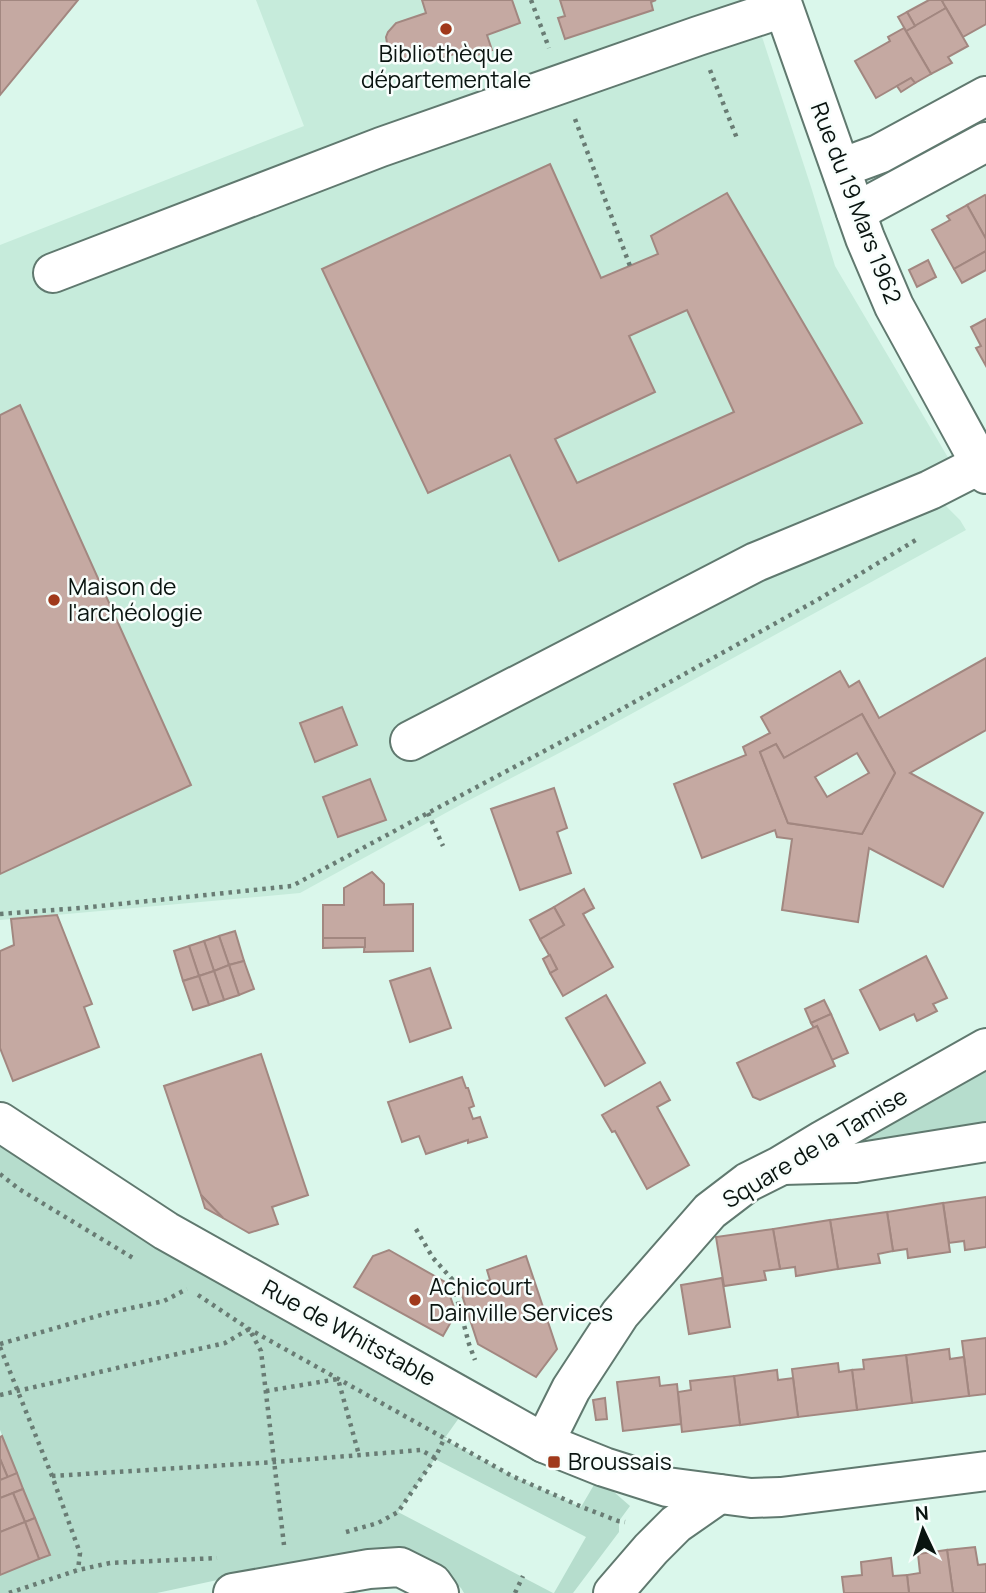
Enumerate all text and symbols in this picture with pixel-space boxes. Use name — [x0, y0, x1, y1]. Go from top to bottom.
marker: Bibliothèque départementale — [438, 21, 454, 37]
place label: Bibliothèque départementale — [361, 37, 531, 95]
street label: Rue du 19 Mars 1962 — [804, 97, 910, 308]
place label: Maison de l'archéologie — [68, 570, 203, 628]
marker: Maison de l'archéologie — [46, 592, 62, 608]
street label: Square de la Tamise — [716, 1079, 913, 1215]
place label: Achicourt Dainville Services — [429, 1270, 613, 1328]
street label: Rue de Whitstable — [257, 1271, 442, 1393]
marker: Achicourt Dainville Services — [407, 1292, 423, 1308]
place label: Broussais — [568, 1445, 672, 1477]
marker: Broussais — [546, 1454, 562, 1470]
north arrow — [888, 1495, 958, 1565]
text: N — [914, 1500, 930, 1526]

